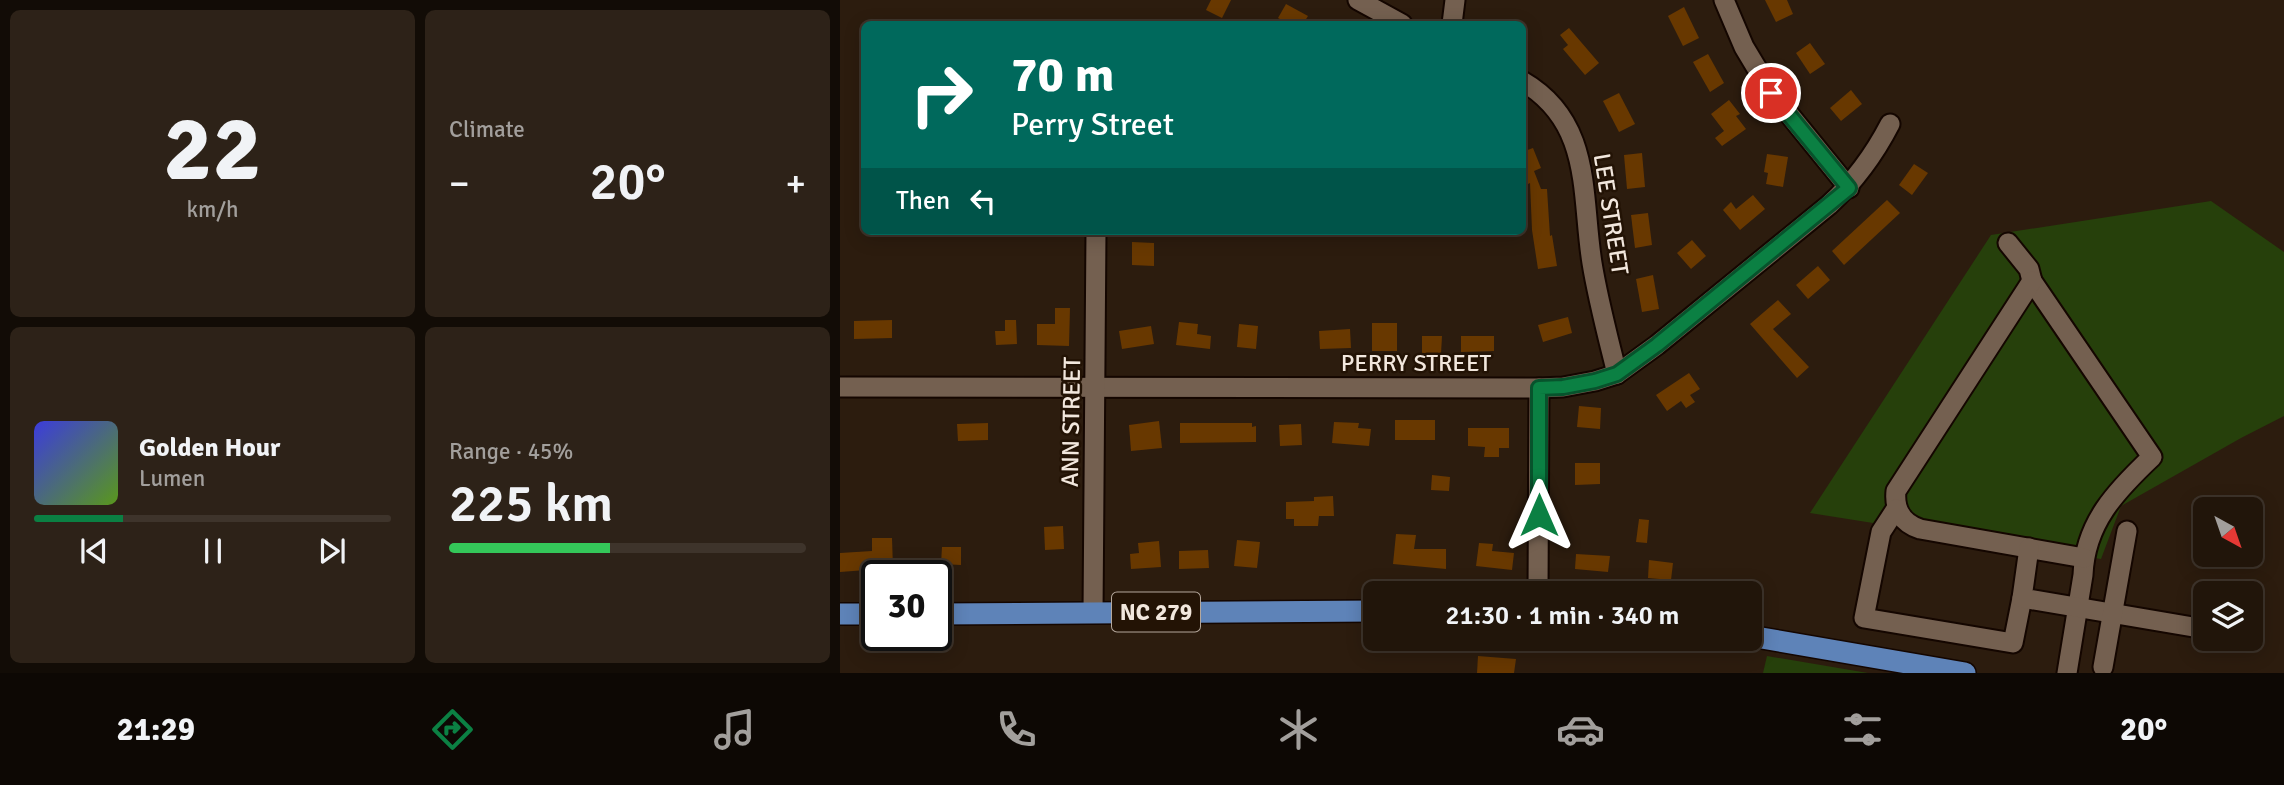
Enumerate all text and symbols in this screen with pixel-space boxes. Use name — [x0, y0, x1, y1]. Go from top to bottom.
text: 70 m — [1011, 45, 1114, 105]
icon: right — [896, 49, 987, 140]
pin — [1741, 63, 1801, 123]
icon: arrive — [1752, 74, 1790, 112]
text: 22 — [163, 93, 262, 206]
text: Perry Street — [1011, 105, 1174, 144]
text: Climate — [449, 115, 525, 144]
text: 20° — [589, 150, 666, 214]
street label: LEE STREET — [1587, 151, 1635, 277]
text: − — [449, 160, 470, 207]
text: + — [785, 160, 806, 207]
icon: left — [964, 182, 1002, 220]
text: Then — [896, 185, 950, 217]
text: km/h — [186, 195, 239, 224]
street label: PERRY STREET — [1341, 348, 1492, 378]
street label: ANN STREET — [1055, 356, 1087, 487]
text: Golden Hour — [139, 432, 280, 464]
text: Range · 45% — [449, 437, 573, 466]
text: Lumen — [139, 464, 205, 493]
text: 225 km — [449, 472, 613, 536]
position arrow — [1502, 478, 1576, 552]
north arrow — [2193, 497, 2263, 567]
map controls — [2193, 497, 2263, 651]
icon: previous — [75, 532, 113, 570]
icon: pause — [194, 532, 232, 570]
icon: next — [313, 532, 351, 570]
speed limit sign: 30 — [861, 560, 952, 651]
button: layers — [2193, 581, 2263, 651]
road number: NC 279 — [1112, 592, 1200, 632]
text: 21:30 · 1 min · 340 m — [1446, 600, 1679, 632]
icon: directions — [428, 705, 477, 754]
icon: music — [710, 705, 759, 754]
icon: phone — [992, 705, 1041, 754]
icon: climate — [1274, 705, 1323, 754]
icon: car — [1556, 705, 1605, 754]
icon: filters — [1838, 705, 1887, 754]
text: 21:29 — [117, 710, 195, 749]
text: 20° — [2120, 710, 2167, 749]

